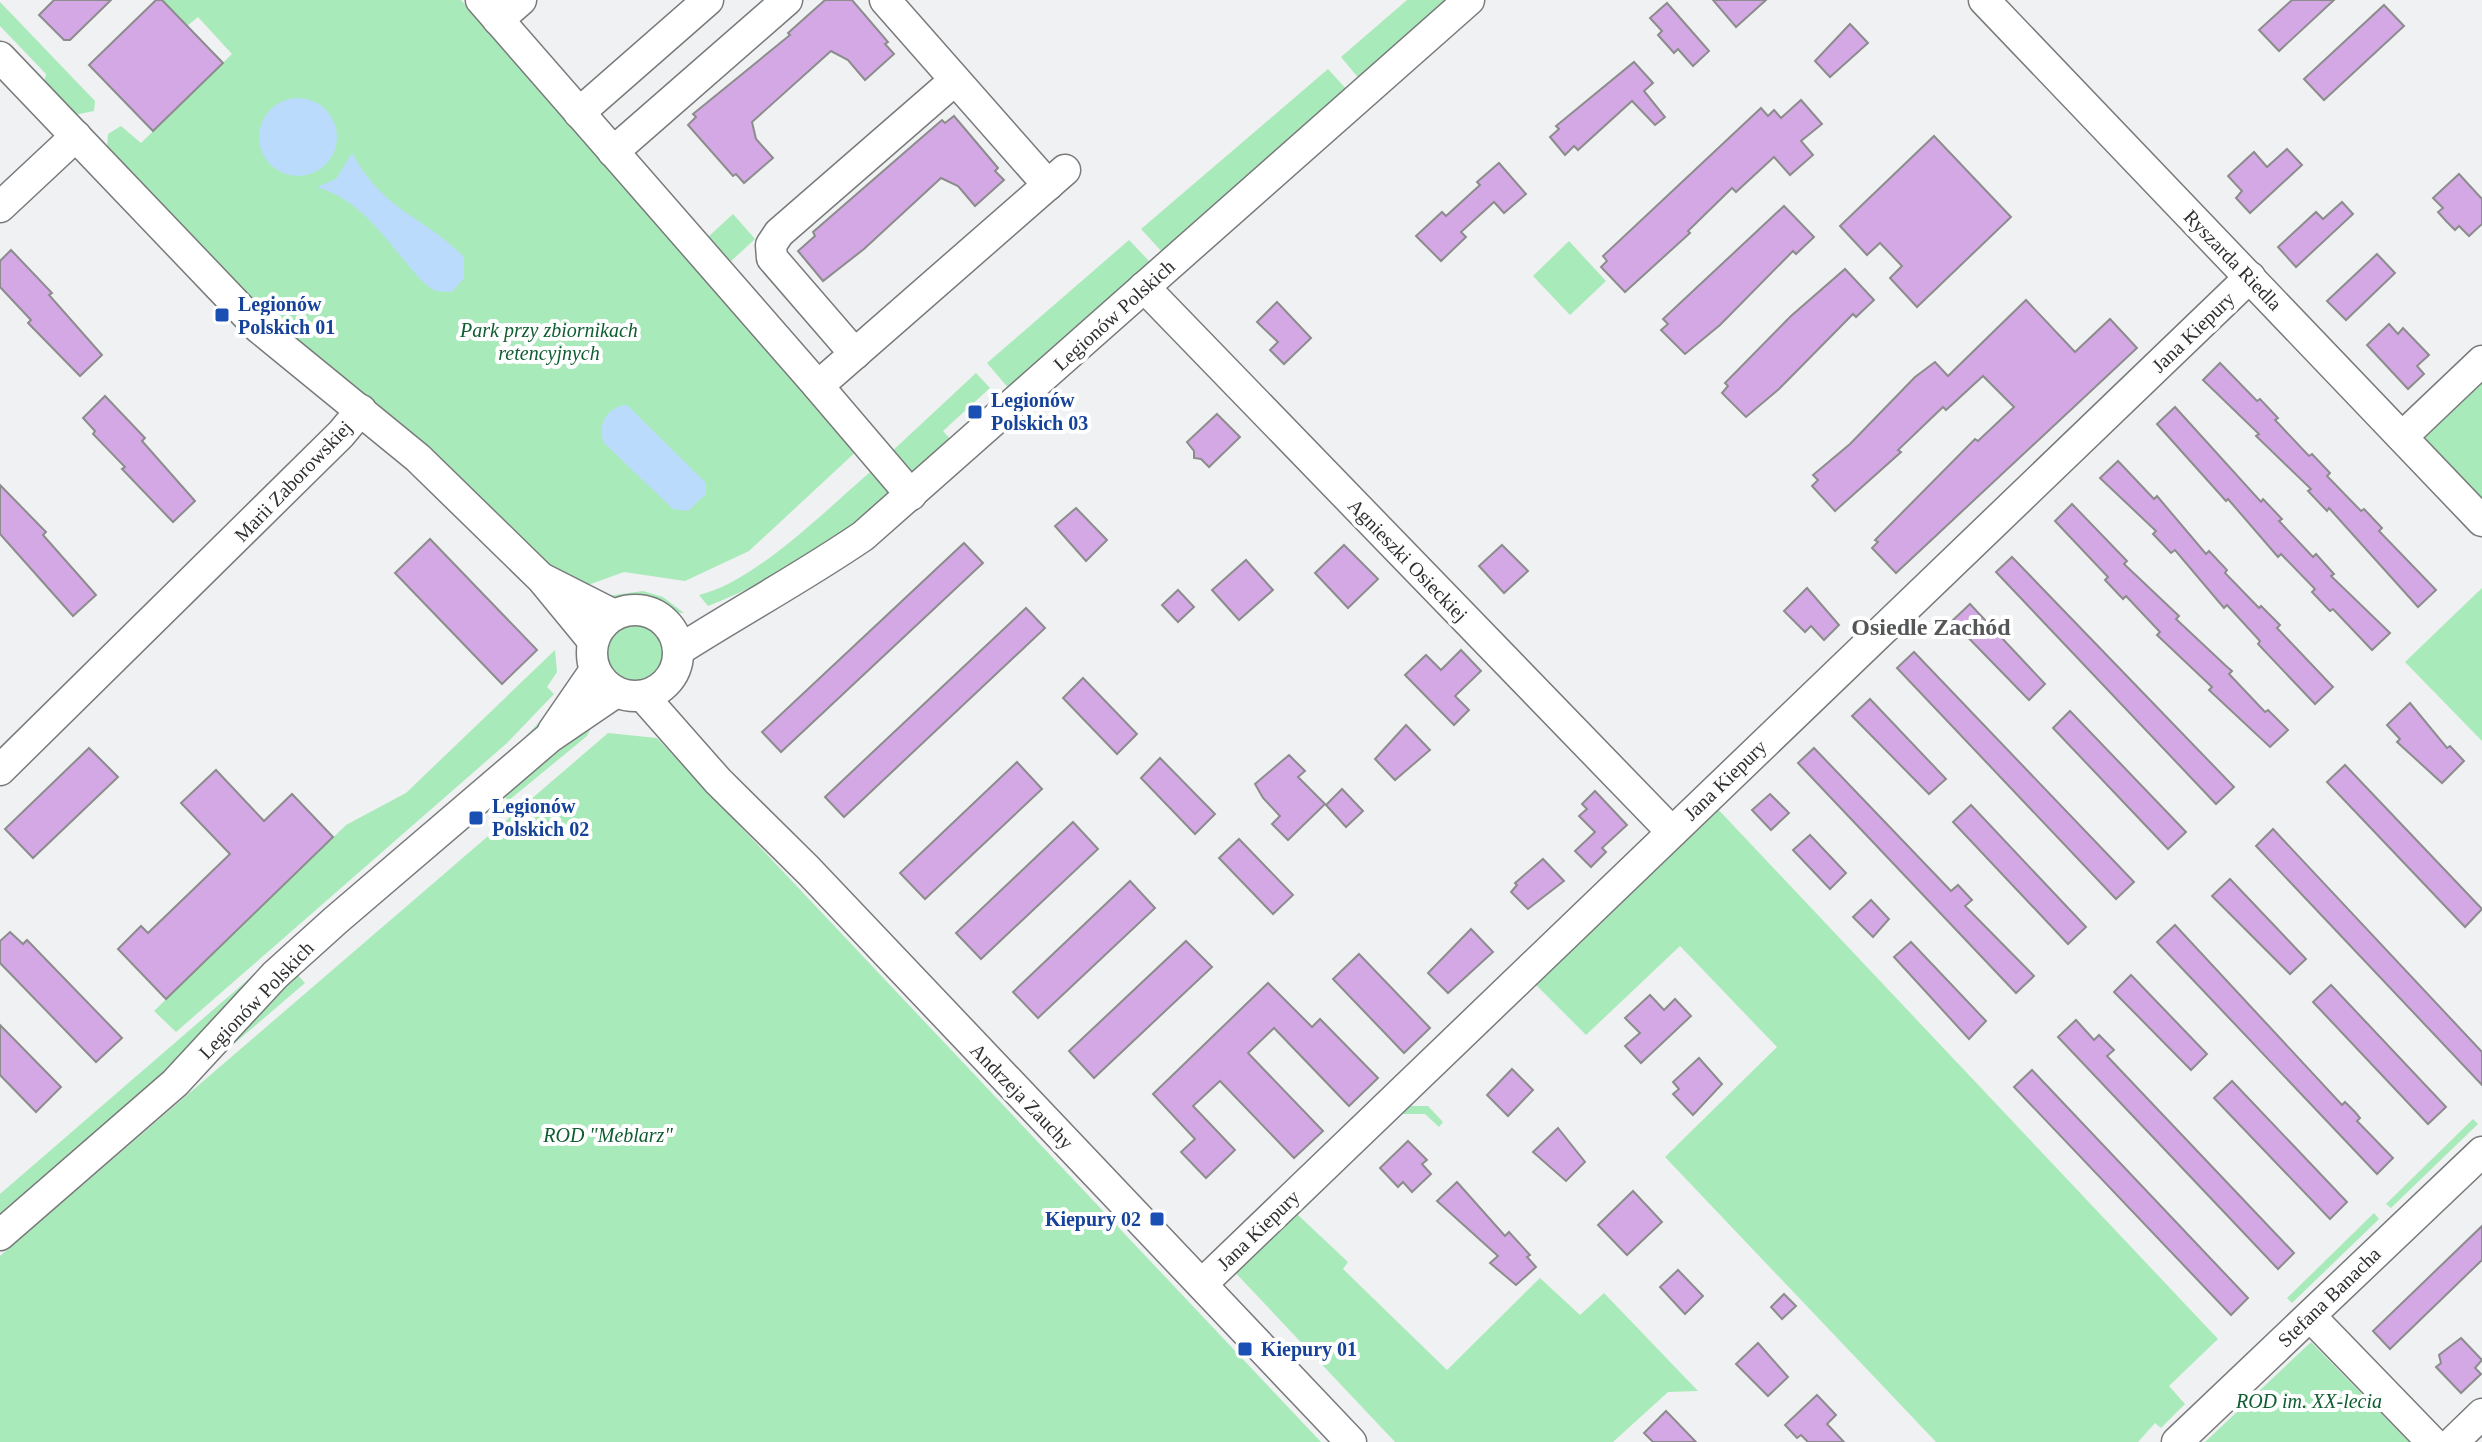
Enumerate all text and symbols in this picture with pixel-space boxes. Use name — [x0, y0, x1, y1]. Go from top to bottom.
street label: Ryszarda Riedla — [2179, 205, 2286, 315]
street label: Legionów Polskich — [1049, 255, 1180, 376]
street label: Jana Kiepury — [2147, 287, 2239, 377]
place label: Legionów Polskich 01 — [238, 293, 335, 338]
marker: Legionów Polskich 01 — [213, 306, 231, 324]
park label: Park przy zbiornikach retencyjnych — [459, 319, 638, 365]
place label: Legionów Polskich 03 — [991, 389, 1088, 434]
marker: Legionów Polskich 03 — [966, 403, 984, 421]
street label: Marii Zaborowskiej — [230, 416, 357, 547]
street label: Agnieszki Osieckiej — [1343, 494, 1472, 626]
district label: Osiedle Zachód — [1851, 614, 2011, 640]
street label: Jana Kiepury — [1679, 735, 1771, 825]
place label: Legionów Polskich 02 — [492, 795, 589, 840]
marker: Legionów Polskich 02 — [467, 809, 485, 827]
street label: Legionów Polskich — [194, 937, 318, 1064]
street label: Andrzeja Zauchy — [965, 1039, 1078, 1154]
park label: ROD "Meblarz" — [542, 1124, 673, 1146]
street label: Jana Kiepury — [1212, 1185, 1304, 1275]
place label: Kiepury 02 — [1045, 1208, 1141, 1231]
marker: Kiepury 02 — [1148, 1210, 1166, 1228]
street label: Stefana Banacha — [2273, 1243, 2385, 1351]
place label: Kiepury 01 — [1261, 1338, 1357, 1361]
marker: Kiepury 01 — [1236, 1340, 1254, 1358]
park label: ROD im. XX-lecia — [2235, 1390, 2382, 1412]

